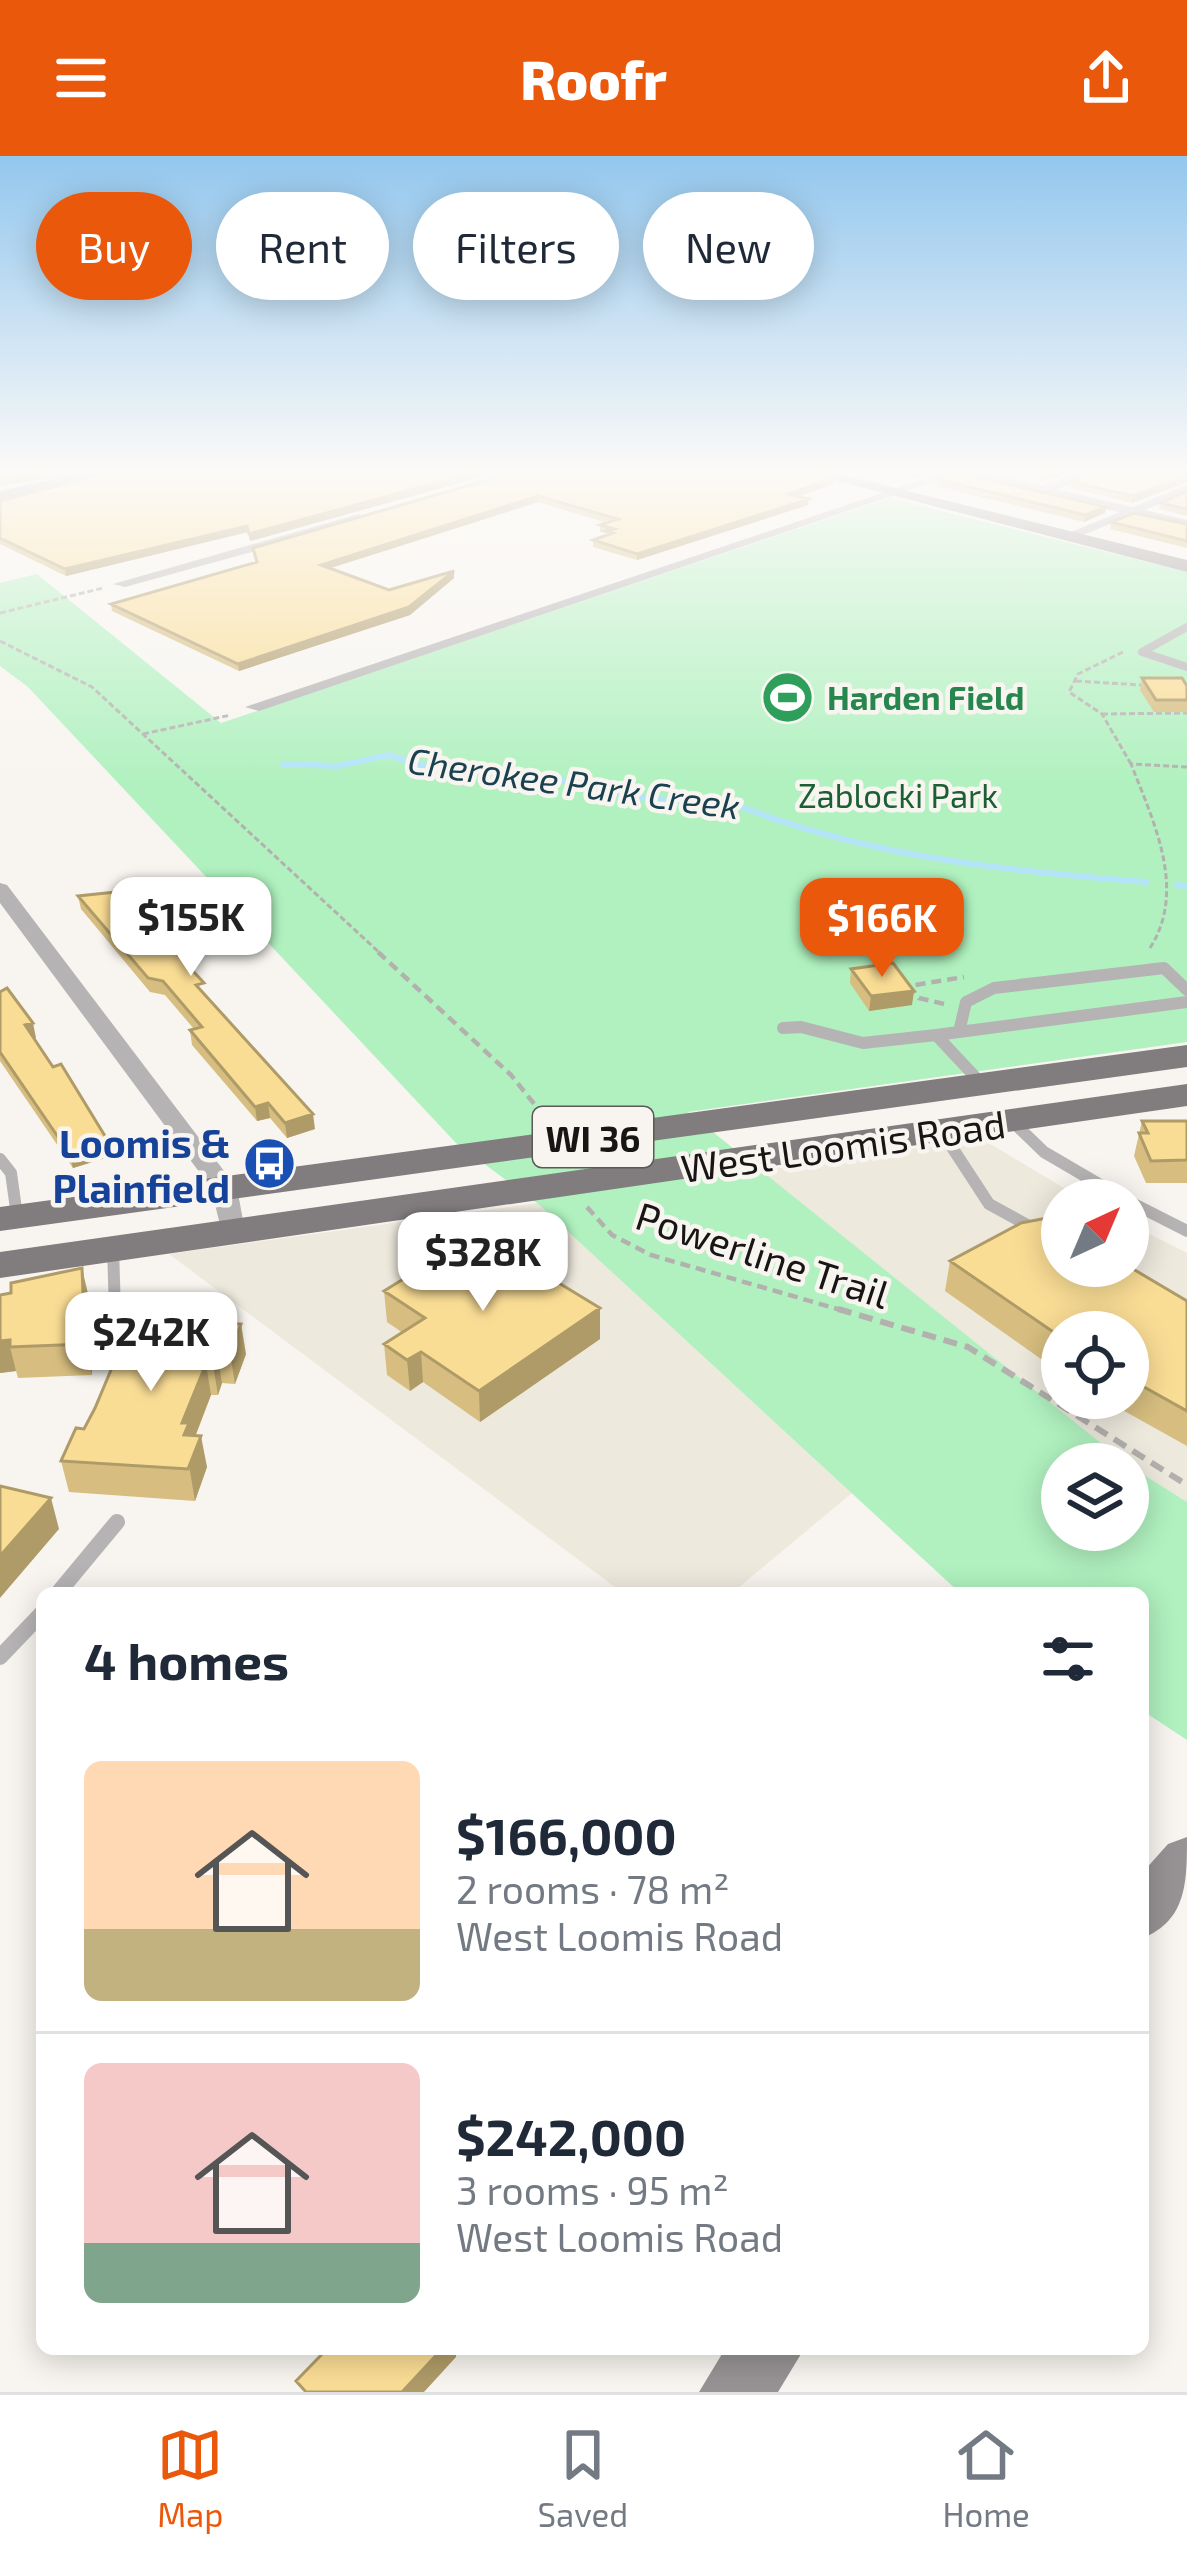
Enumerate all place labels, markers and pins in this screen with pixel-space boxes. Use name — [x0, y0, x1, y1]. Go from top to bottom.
sports icon: Harden Field — [760, 669, 816, 725]
place label: Harden Field — [827, 677, 1024, 717]
pin: $155K — [107, 877, 275, 979]
pin: $166K — [798, 878, 966, 980]
place label: Loomis & Plainfield — [53, 1119, 230, 1211]
bus stop icon: Loomis & Plainfield — [241, 1136, 297, 1192]
pin: $328K — [399, 1212, 567, 1314]
pin: $242K — [67, 1292, 235, 1394]

